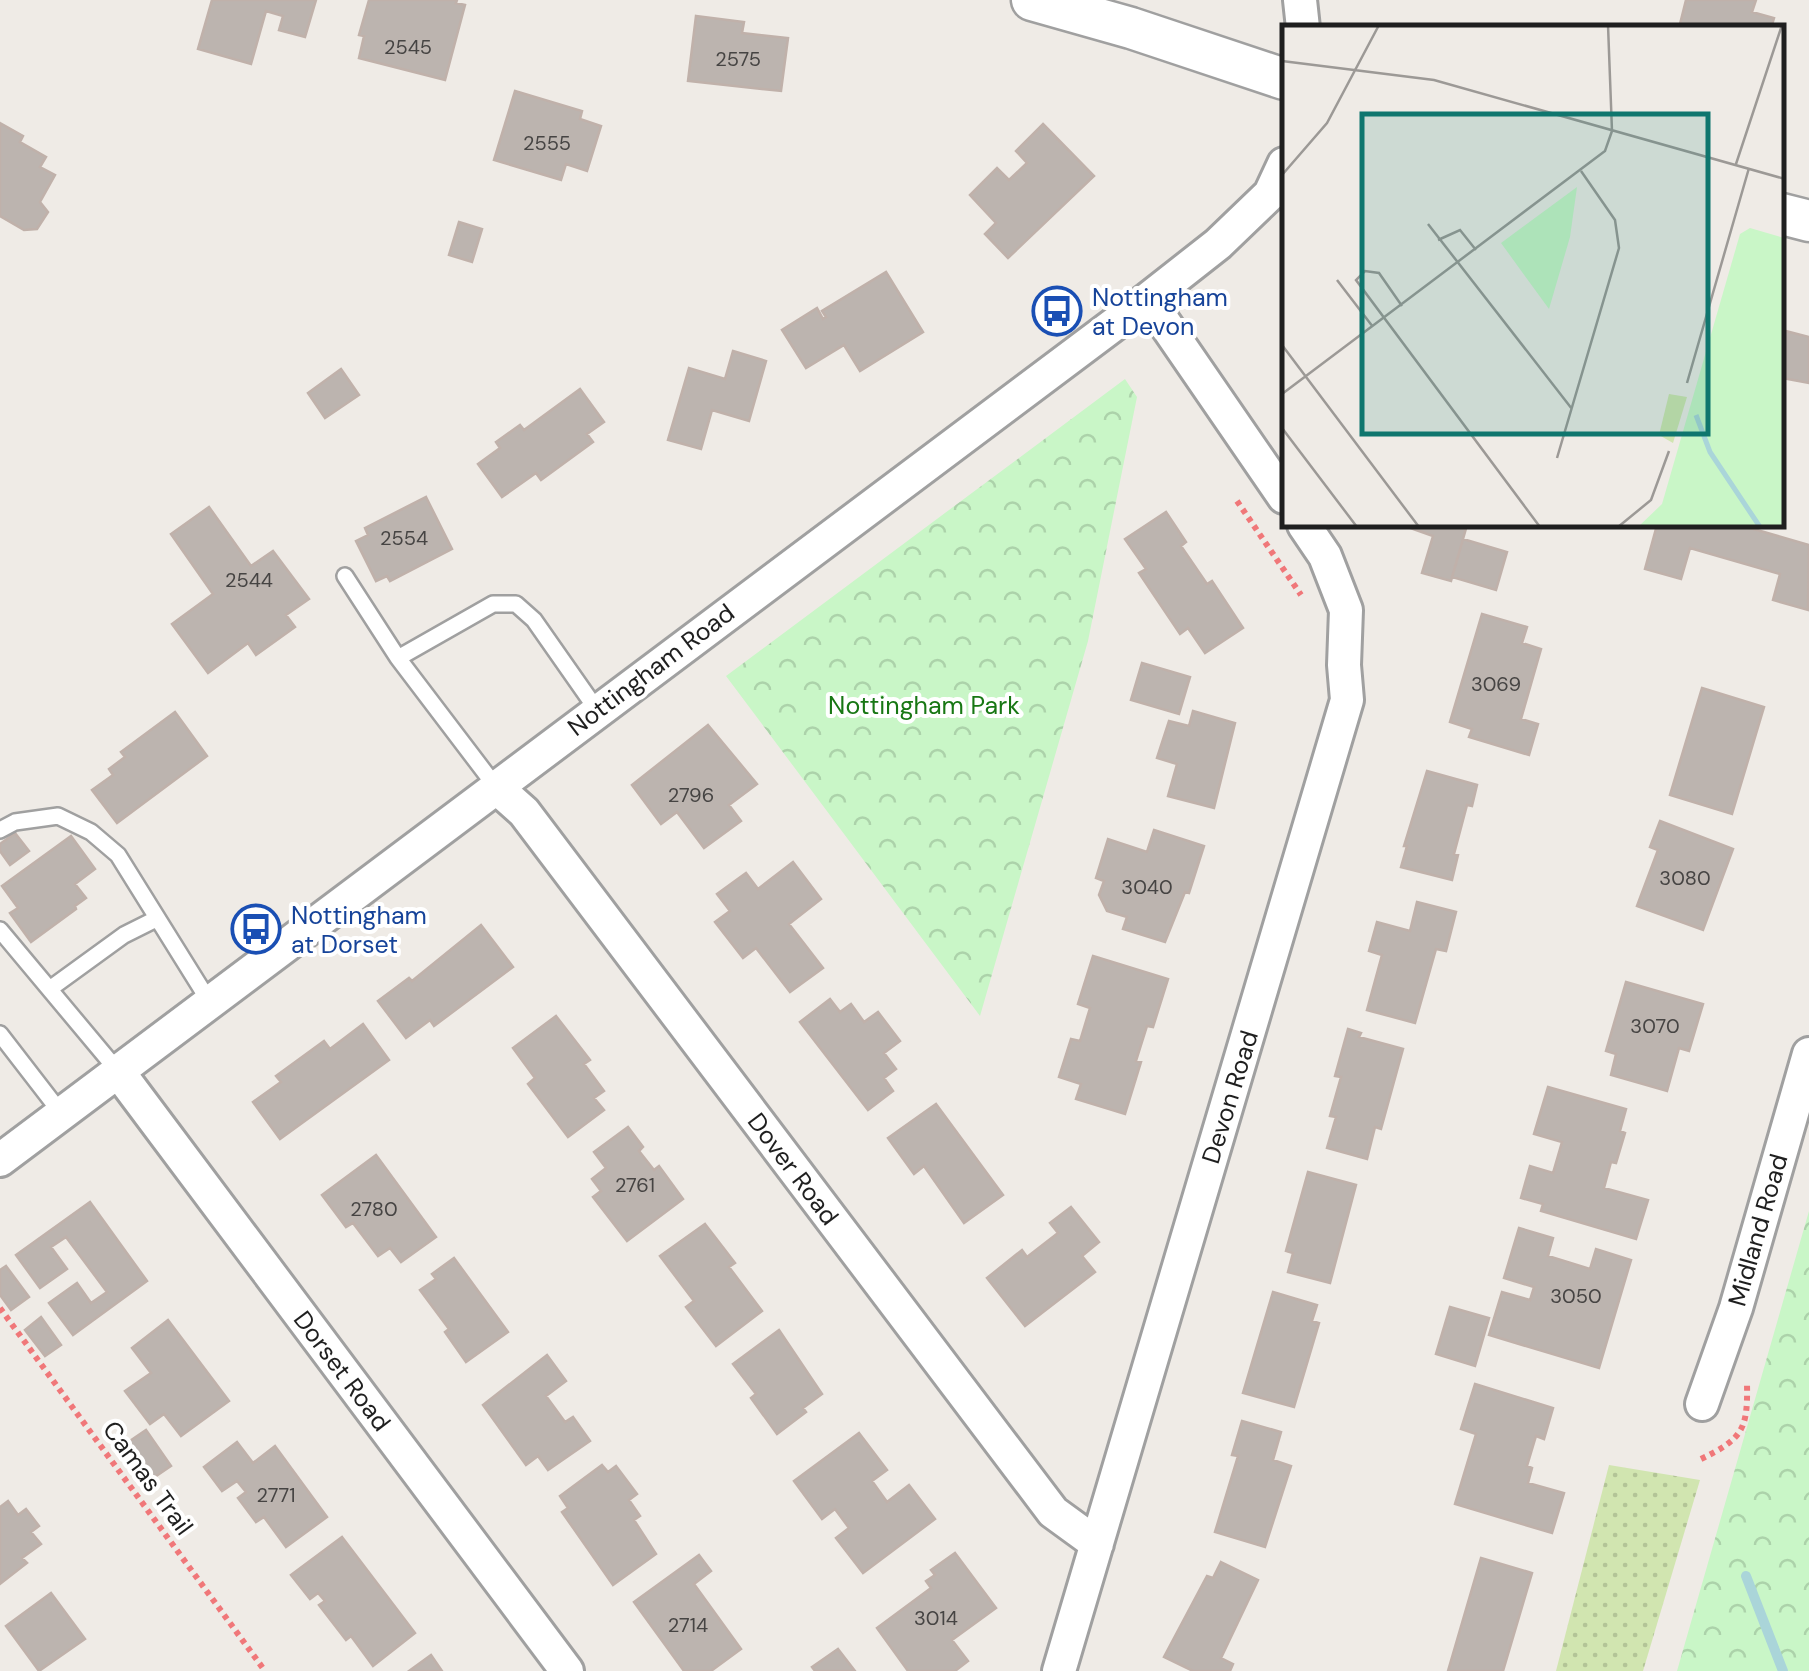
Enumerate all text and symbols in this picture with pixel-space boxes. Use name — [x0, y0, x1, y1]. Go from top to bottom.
inset map — [1282, 25, 1784, 528]
house number: 2545 — [384, 34, 432, 60]
house number: 2575 — [715, 46, 761, 72]
house number: 2555 — [523, 130, 571, 156]
place label: Nottingham at Devon — [1092, 281, 1228, 343]
bus stop icon: Nottingham at Devon — [1031, 285, 1083, 337]
house number: 2554 — [380, 525, 428, 551]
house number: 2544 — [225, 567, 273, 593]
street label: Nottingham Road — [561, 596, 741, 744]
house number: 3069 — [1471, 671, 1521, 697]
park label: Nottingham Park — [828, 689, 1020, 722]
house number: 2796 — [668, 782, 714, 808]
house number: 3080 — [1659, 865, 1711, 891]
house number: 3040 — [1121, 874, 1173, 900]
place label: Nottingham at Dorset — [291, 899, 427, 961]
bus stop icon: Nottingham at Dorset — [230, 903, 282, 955]
house number: 3070 — [1630, 1013, 1680, 1039]
street label: Devon Road — [1194, 1026, 1266, 1168]
street label: Dover Road — [740, 1106, 846, 1232]
street label: Midland Road — [1721, 1150, 1795, 1310]
house number: 2761 — [615, 1172, 655, 1198]
house number: 2780 — [350, 1196, 398, 1222]
house number: 3050 — [1550, 1283, 1602, 1309]
street label: Dorset Road — [286, 1304, 398, 1438]
street label: Camas Trail — [95, 1414, 201, 1542]
house number: 2771 — [257, 1482, 295, 1508]
house number: 3014 — [914, 1605, 958, 1631]
house number: 2714 — [668, 1612, 708, 1638]

